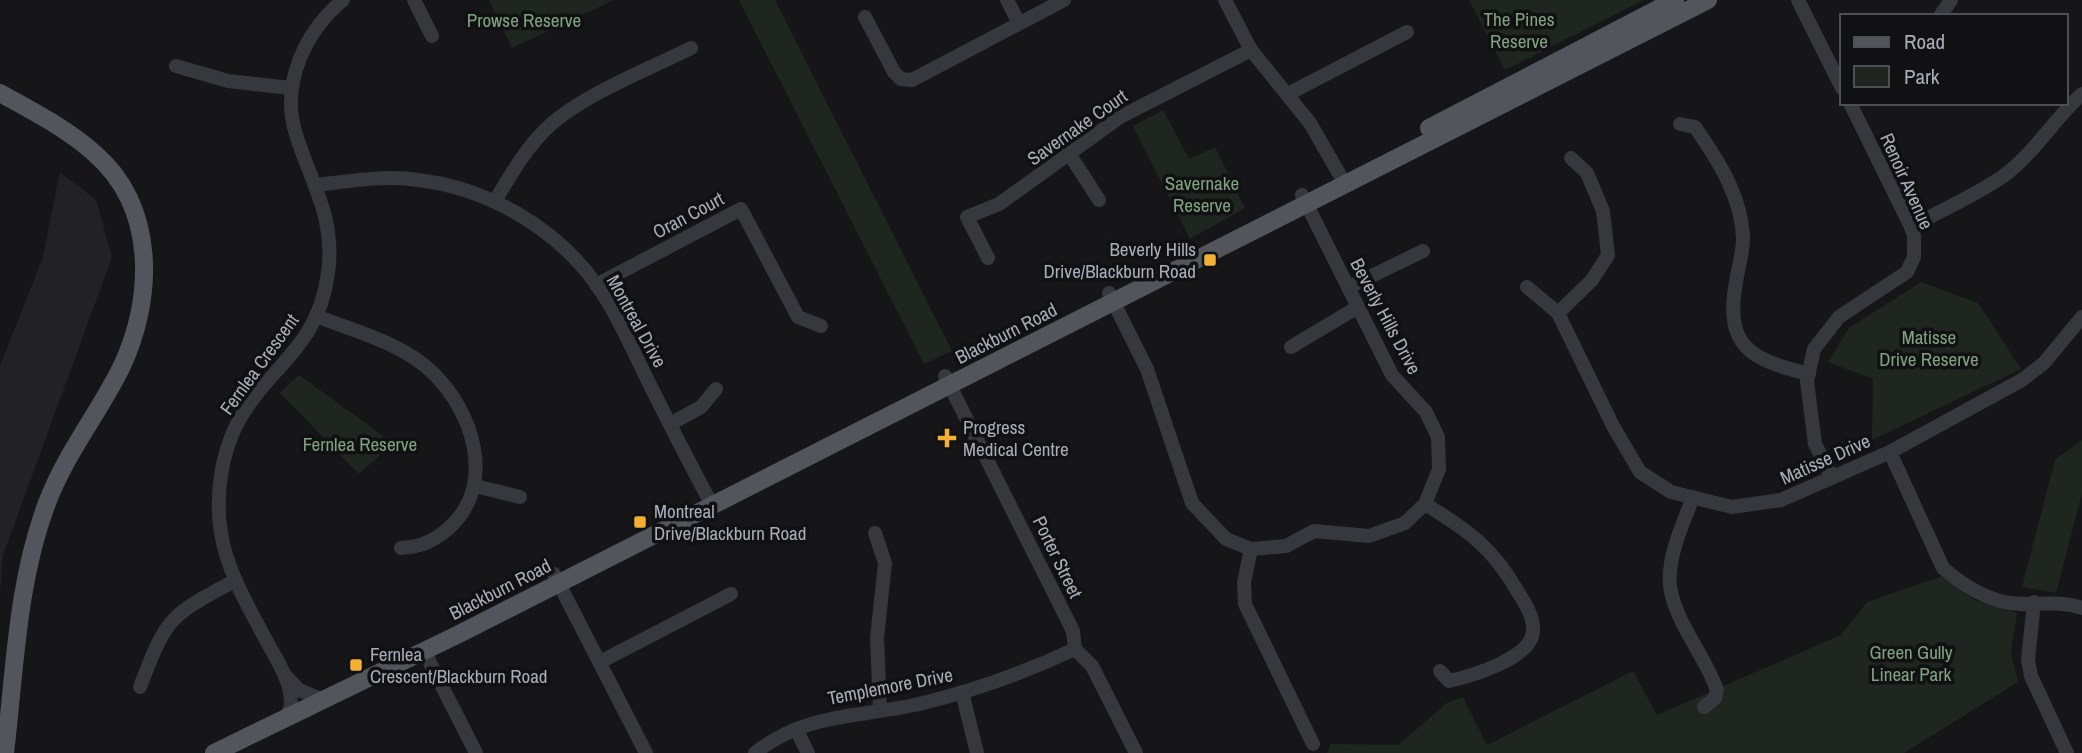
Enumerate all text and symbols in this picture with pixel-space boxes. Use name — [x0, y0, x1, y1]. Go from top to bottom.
park label: The Pines Reserve — [1483, 6, 1555, 54]
park label: Prowse Reserve — [467, 7, 581, 33]
legend — [1840, 14, 2068, 105]
text: Road — [1904, 27, 1945, 56]
text: Park — [1904, 62, 1940, 91]
street label: Savernake Court — [1022, 82, 1133, 171]
street label: Renoir Avenue — [1874, 129, 1940, 233]
park label: Savernake Reserve — [1165, 170, 1239, 218]
street label: Oran Court — [648, 185, 729, 245]
place label: Beverly Hills Drive/Blackburn Road — [1044, 236, 1196, 284]
marker: Beverly Hills Drive/Blackburn Road — [1202, 252, 1218, 268]
street label: Beverly Hills Drive — [1344, 253, 1428, 379]
street label: Montreal Drive — [601, 270, 673, 372]
street label: Blackburn Road — [951, 296, 1061, 370]
street label: Fernlea Crescent — [214, 308, 305, 420]
park label: Matisse Drive Reserve — [1879, 324, 1979, 372]
place label: Progress Medical Centre — [963, 414, 1069, 462]
marker: Progress Medical Centre — [937, 428, 957, 448]
street label: Matisse Drive — [1776, 428, 1874, 490]
park label: Fernlea Reserve — [303, 431, 417, 457]
place label: Montreal Drive/Blackburn Road — [654, 498, 806, 546]
street label: Porter Street — [1027, 512, 1089, 603]
marker: Montreal Drive/Blackburn Road — [632, 514, 648, 530]
street label: Blackburn Road — [445, 552, 555, 626]
park label: Green Gully Linear Park — [1869, 639, 1953, 687]
place label: Fernlea Crescent/Blackburn Road — [370, 641, 548, 689]
marker: Fernlea Crescent/Blackburn Road — [348, 657, 364, 673]
street label: Templemore Drive — [825, 661, 955, 711]

